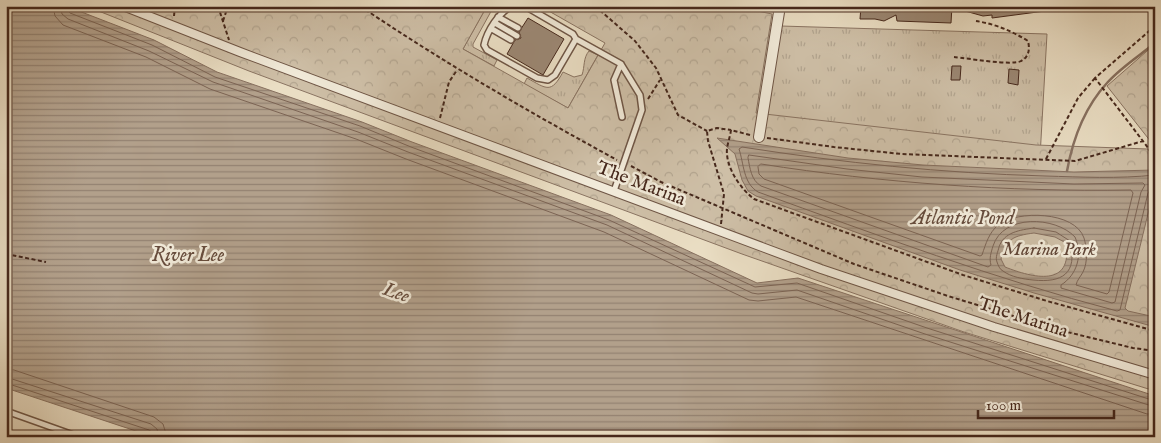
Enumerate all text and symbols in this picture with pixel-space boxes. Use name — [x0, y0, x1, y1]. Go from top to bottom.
street label: The Marina — [593, 156, 690, 212]
water label: Atlantic Pond — [909, 206, 1016, 231]
park label: Marina Park — [1002, 238, 1096, 262]
water label: River Lee — [152, 243, 224, 268]
water label: Lee — [378, 277, 413, 309]
street label: The Marina — [975, 292, 1072, 344]
scale bar — [978, 388, 1115, 420]
text: 100 m — [986, 396, 1022, 415]

